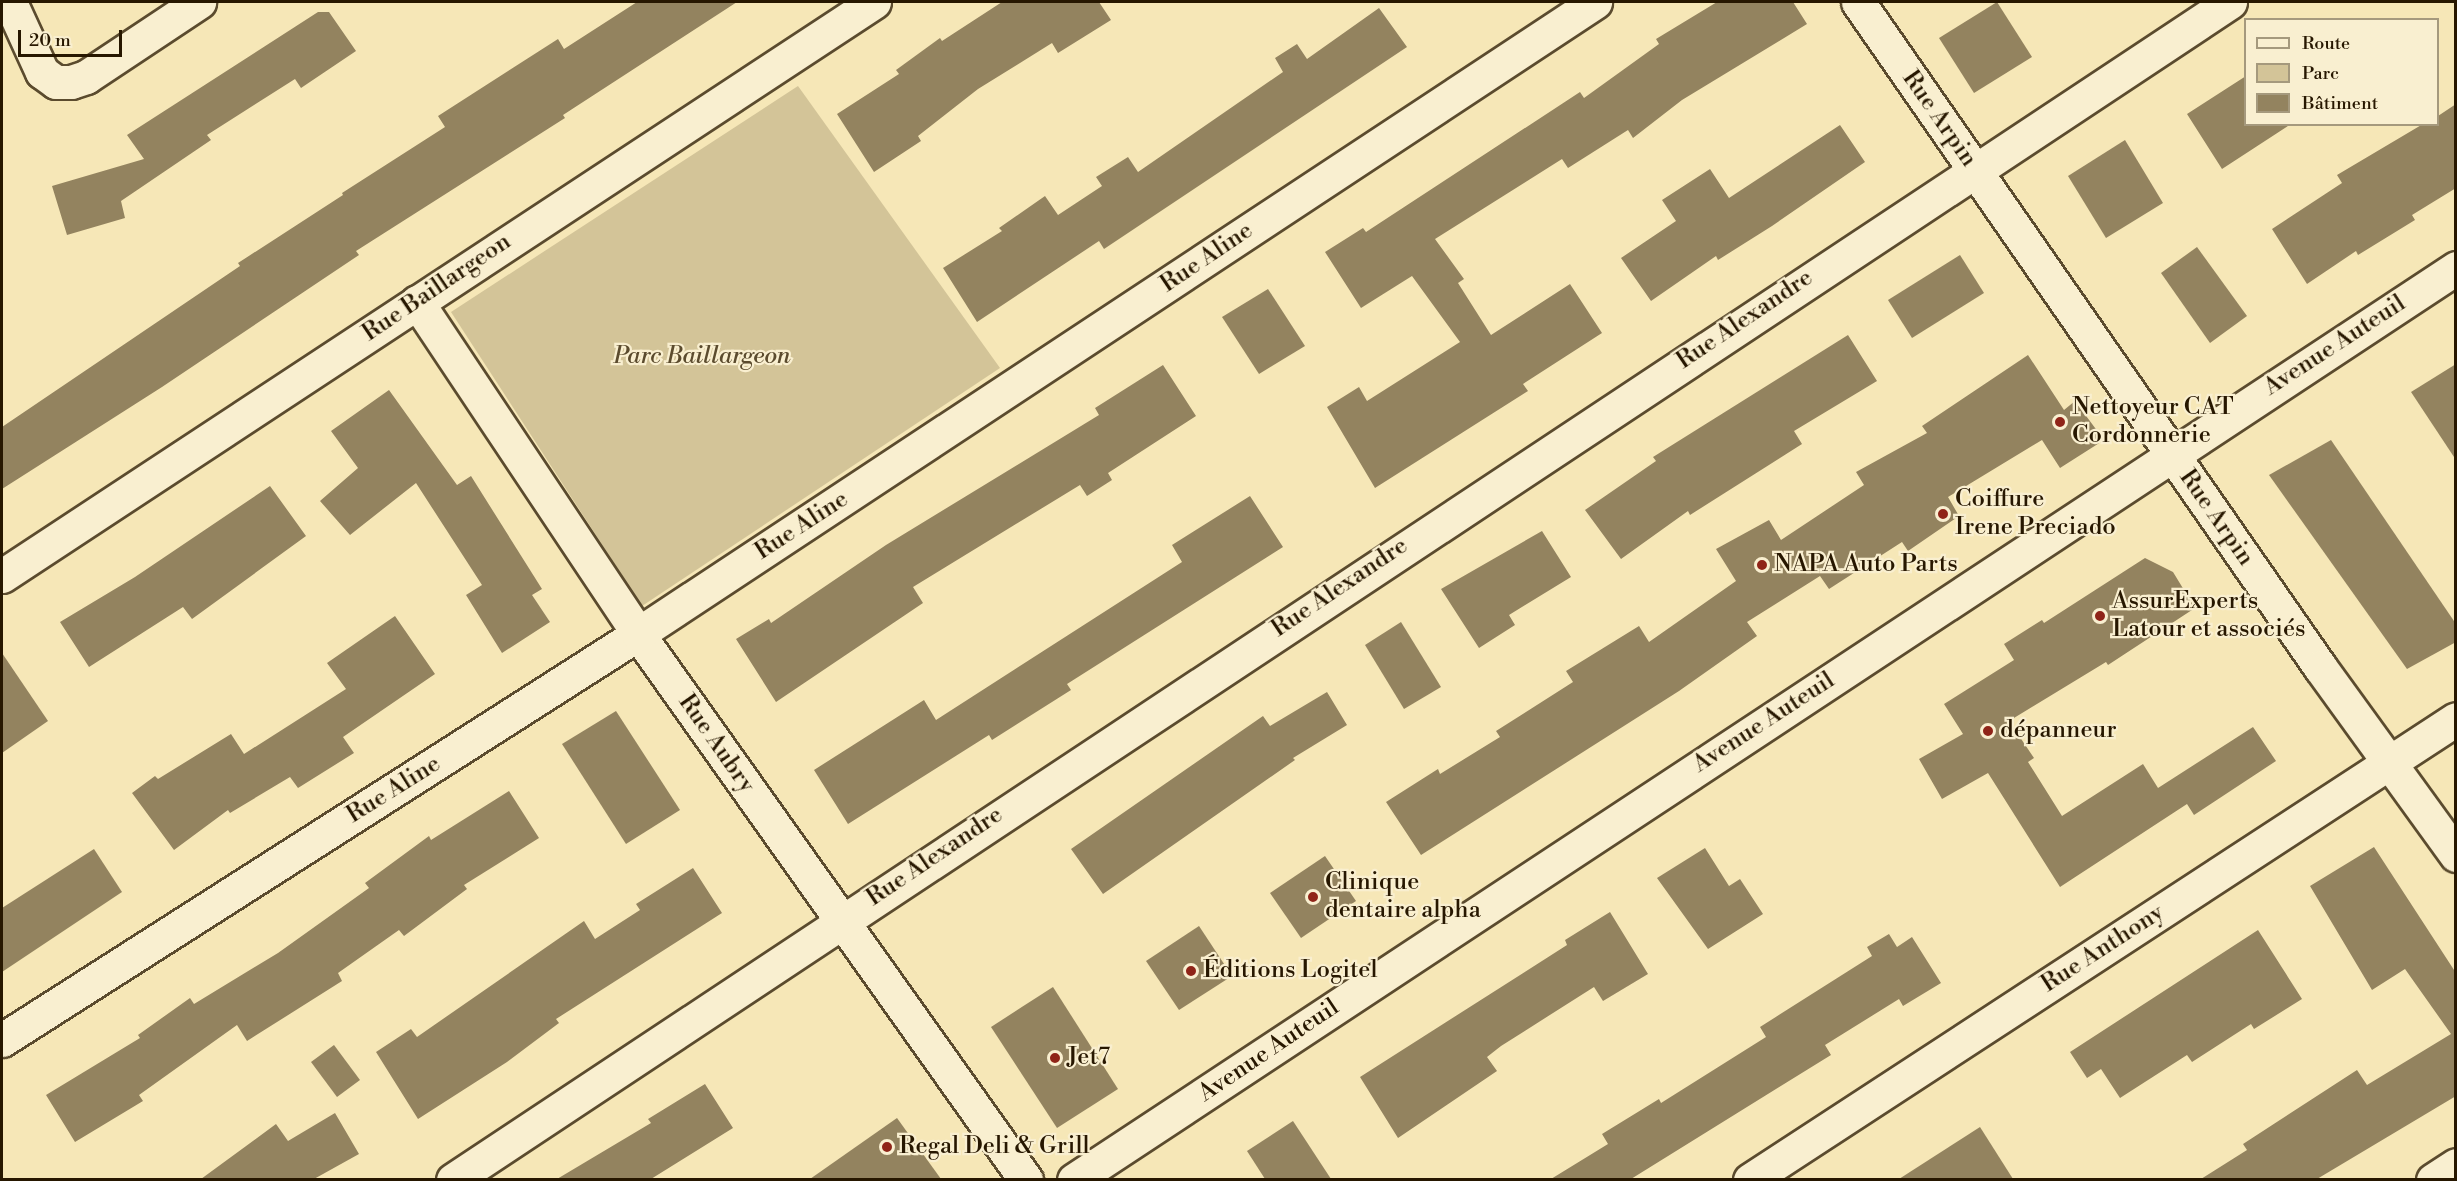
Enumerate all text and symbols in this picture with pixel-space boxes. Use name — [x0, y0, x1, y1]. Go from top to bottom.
scale bar — [21, 18, 124, 56]
legend — [2244, 18, 2439, 126]
text: 20 m — [29, 29, 71, 52]
text: Route — [2302, 32, 2350, 55]
text: Parc — [2302, 62, 2339, 85]
street label: Rue Arpin — [1895, 65, 1983, 173]
text: Bâtiment — [2302, 92, 2378, 115]
street label: Rue Aline — [1155, 217, 1259, 299]
street label: Rue Baillargeon — [357, 228, 517, 348]
street label: Rue Alexandre — [1671, 264, 1819, 376]
street label: Avenue Auteuil — [2259, 290, 2411, 402]
park label: Parc Baillargeon — [613, 343, 791, 371]
place label: Nettoyeur CAT Cordonnerie — [2072, 394, 2234, 450]
marker: Nettoyeur CAT Cordonnerie — [2053, 415, 2067, 429]
street label: Rue Arpin — [2172, 464, 2260, 572]
street label: Rue Aline — [750, 485, 854, 567]
place label: Coiffure Irene Preciado — [1955, 486, 2116, 542]
marker: Coiffure Irene Preciado — [1936, 507, 1950, 521]
street label: Rue Alexandre — [1266, 532, 1414, 644]
place label: NAPA Auto Parts — [1774, 551, 1958, 579]
marker: NAPA Auto Parts — [1755, 558, 1769, 572]
place label: AssurExperts Latour et associés — [2112, 588, 2306, 644]
marker: AssurExperts Latour et associés — [2093, 609, 2107, 623]
street label: Avenue Auteuil — [1688, 667, 1840, 779]
street label: Rue Aubry — [672, 689, 760, 799]
place label: dépanneur — [2000, 717, 2117, 745]
marker: dépanneur — [1981, 724, 1995, 738]
street label: Rue Aline — [342, 750, 446, 830]
street label: Rue Alexandre — [861, 801, 1009, 913]
place label: Clinique dentaire alpha — [1325, 869, 1481, 925]
marker: Clinique dentaire alpha — [1306, 890, 1320, 904]
street label: Rue Anthony — [2036, 899, 2170, 999]
place label: Éditions Logitel — [1203, 957, 1377, 985]
marker: Éditions Logitel — [1184, 964, 1198, 978]
street label: Avenue Auteuil — [1193, 993, 1345, 1109]
place label: Jet7 — [1067, 1044, 1110, 1072]
marker: Jet7 — [1048, 1051, 1062, 1065]
place label: Regal Deli & Grill — [899, 1133, 1090, 1161]
marker: Regal Deli & Grill — [880, 1140, 894, 1154]

